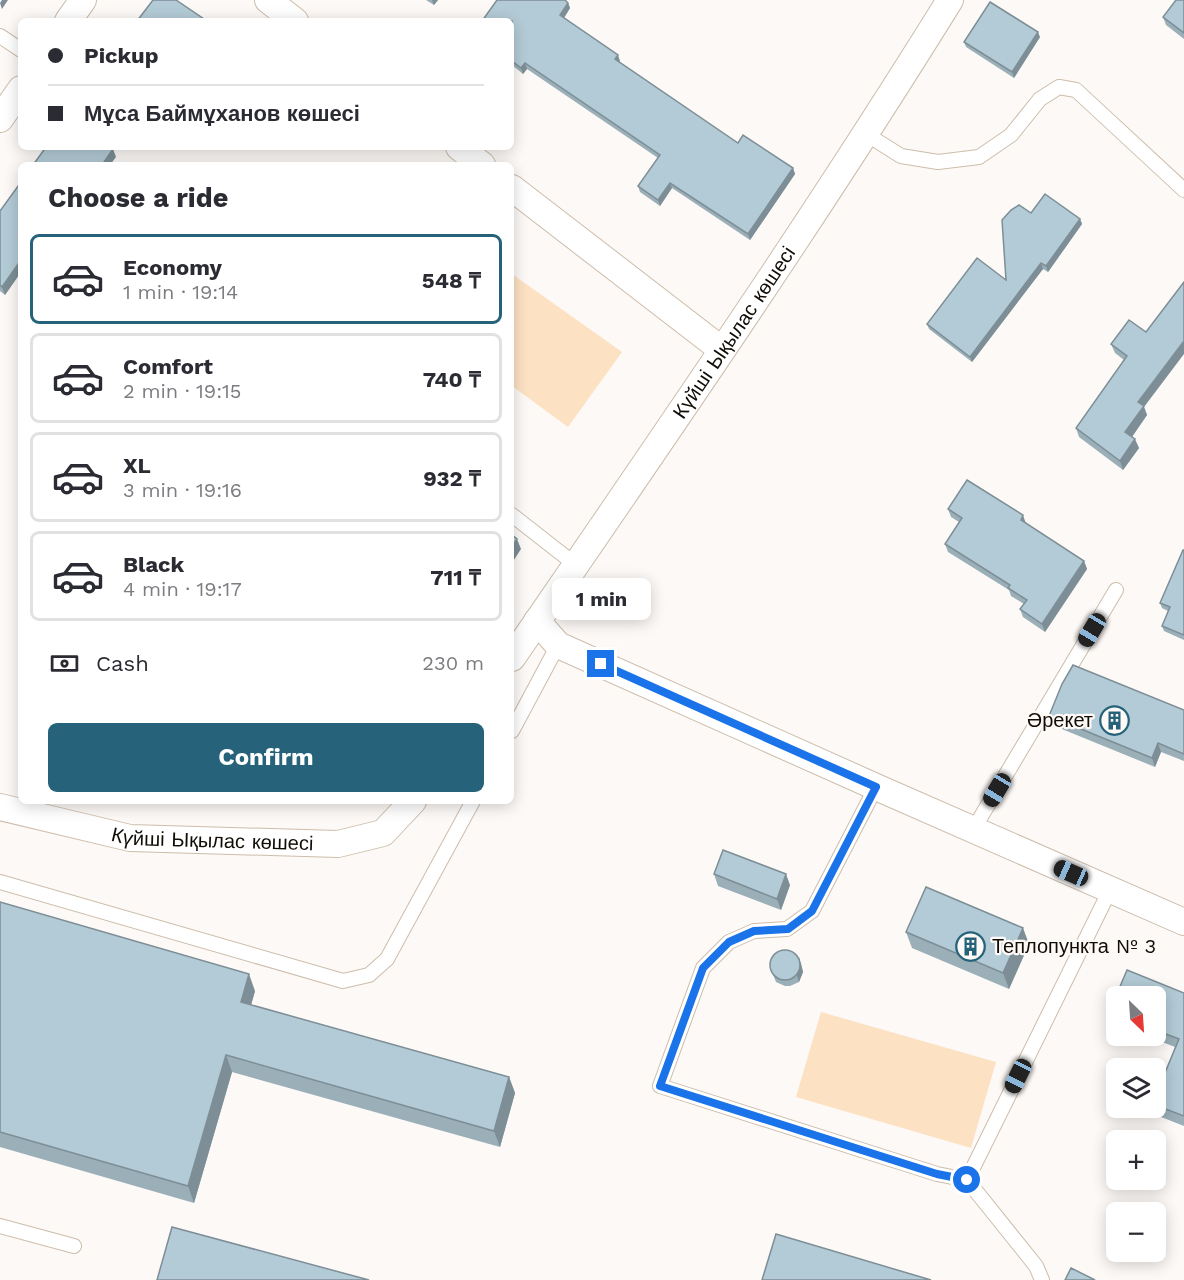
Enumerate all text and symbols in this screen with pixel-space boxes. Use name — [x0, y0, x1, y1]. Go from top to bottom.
text: Pickup — [84, 43, 159, 68]
text: Мұса Баймұханов көшесі — [84, 101, 360, 126]
text: Choose a ride — [48, 182, 228, 214]
street label: Күйші Ықылас көшесі — [668, 242, 800, 423]
icon: car — [51, 252, 105, 306]
text: Economy — [123, 255, 222, 280]
text: 548 ₸ — [422, 268, 481, 293]
text: 1 min · 19:14 — [123, 280, 238, 304]
icon: car — [51, 351, 105, 405]
text: Comfort — [123, 354, 213, 379]
text: 740 ₸ — [423, 367, 481, 392]
text: 2 min · 19:15 — [123, 379, 242, 403]
icon: car — [51, 450, 105, 504]
text: XL — [123, 453, 151, 478]
text: 932 ₸ — [423, 466, 481, 491]
text: 3 min · 19:16 — [123, 478, 242, 502]
icon: car — [51, 549, 105, 603]
text: Black — [123, 552, 184, 577]
text: 711 ₸ — [430, 565, 481, 590]
text: 4 min · 19:17 — [123, 577, 242, 601]
callout: 1 min — [552, 577, 650, 619]
text: 1 min — [576, 587, 627, 611]
car — [1075, 610, 1109, 650]
icon: cash — [48, 647, 81, 680]
route end — [587, 650, 614, 677]
text: Cash — [96, 651, 149, 676]
text: 230 m — [422, 651, 484, 675]
building icon: Әрекет — [1098, 704, 1130, 736]
place label: Әрекет — [1027, 708, 1093, 732]
button: Confirm — [48, 723, 484, 792]
car — [980, 770, 1014, 810]
street label: Күйші Ықылас көшесі — [109, 822, 314, 855]
car — [1051, 857, 1091, 889]
building icon: Теплопункта № 3 — [955, 930, 987, 962]
place label: Теплопункта № 3 — [992, 934, 1156, 958]
north arrow — [1106, 986, 1166, 1046]
map controls — [1106, 986, 1166, 1262]
car — [1002, 1056, 1034, 1096]
button: layers — [1106, 1058, 1166, 1118]
button: + — [1106, 1130, 1166, 1190]
route start — [953, 1166, 980, 1193]
button: − — [1106, 1202, 1166, 1262]

